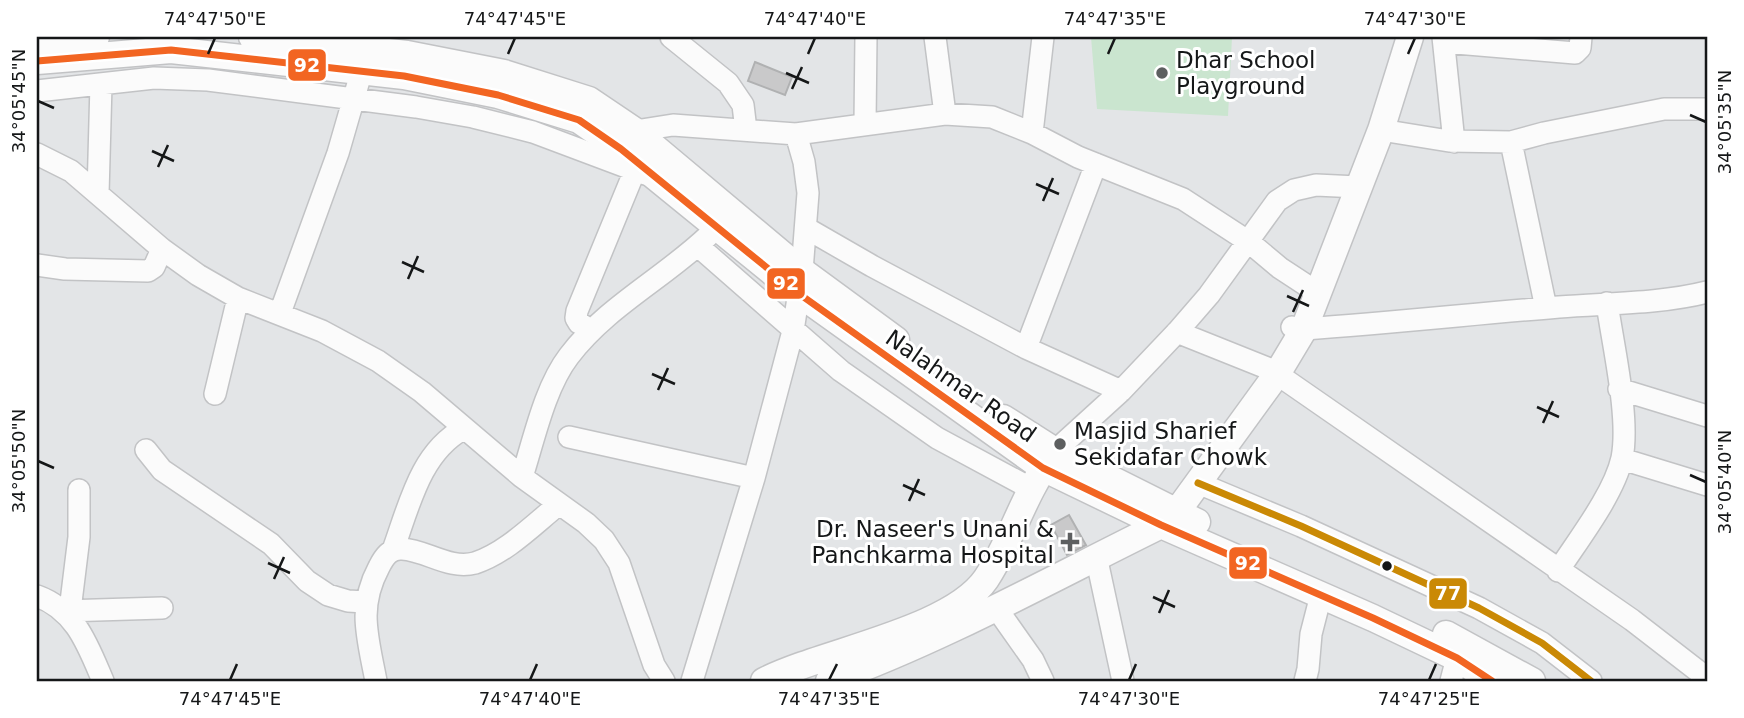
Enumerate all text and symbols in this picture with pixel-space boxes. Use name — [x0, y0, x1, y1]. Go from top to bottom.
text: 74°47'50"E — [164, 8, 266, 29]
text: 74°47'45"E — [464, 8, 566, 29]
text: 74°47'40"E — [764, 8, 866, 29]
text: 74°47'35"E — [1064, 8, 1166, 29]
text: 74°47'30"E — [1364, 8, 1466, 29]
place label: Dhar School Playground — [1176, 47, 1316, 99]
line badge: 92 — [287, 48, 327, 82]
text: 34°05'45"N — [8, 49, 29, 153]
text: 92 — [294, 54, 320, 76]
marker: Dhar School Playground — [1154, 65, 1170, 81]
text: 34°05'35"N — [1714, 70, 1735, 174]
line badge: 92 — [766, 267, 806, 300]
text: 92 — [773, 272, 799, 294]
street label: Nalahmar Road — [881, 324, 1041, 448]
text: 34°05'50"N — [8, 409, 29, 513]
place label: Masjid Sharief Sekidafar Chowk — [1074, 418, 1268, 470]
text: 34°05'40"N — [1714, 430, 1735, 534]
marker: Masjid Sharief Sekidafar Chowk — [1052, 436, 1068, 452]
place label: Dr. Naseer's Unani & Panchkarma Hospital — [812, 516, 1054, 568]
marker: Dr. Naseer's Unani & Panchkarma Hospital — [1060, 532, 1080, 552]
line badge: 92 — [1228, 546, 1268, 580]
text: 92 — [1235, 552, 1261, 574]
unlabelled marker — [1380, 559, 1394, 573]
line badge: 77 — [1428, 577, 1468, 610]
text: 77 — [1435, 582, 1461, 604]
text: 74°47'45"E — [179, 688, 281, 709]
text: 74°47'40"E — [479, 688, 581, 709]
text: 74°47'35"E — [778, 688, 880, 709]
text: 74°47'30"E — [1078, 688, 1180, 709]
text: 74°47'25"E — [1378, 688, 1480, 709]

